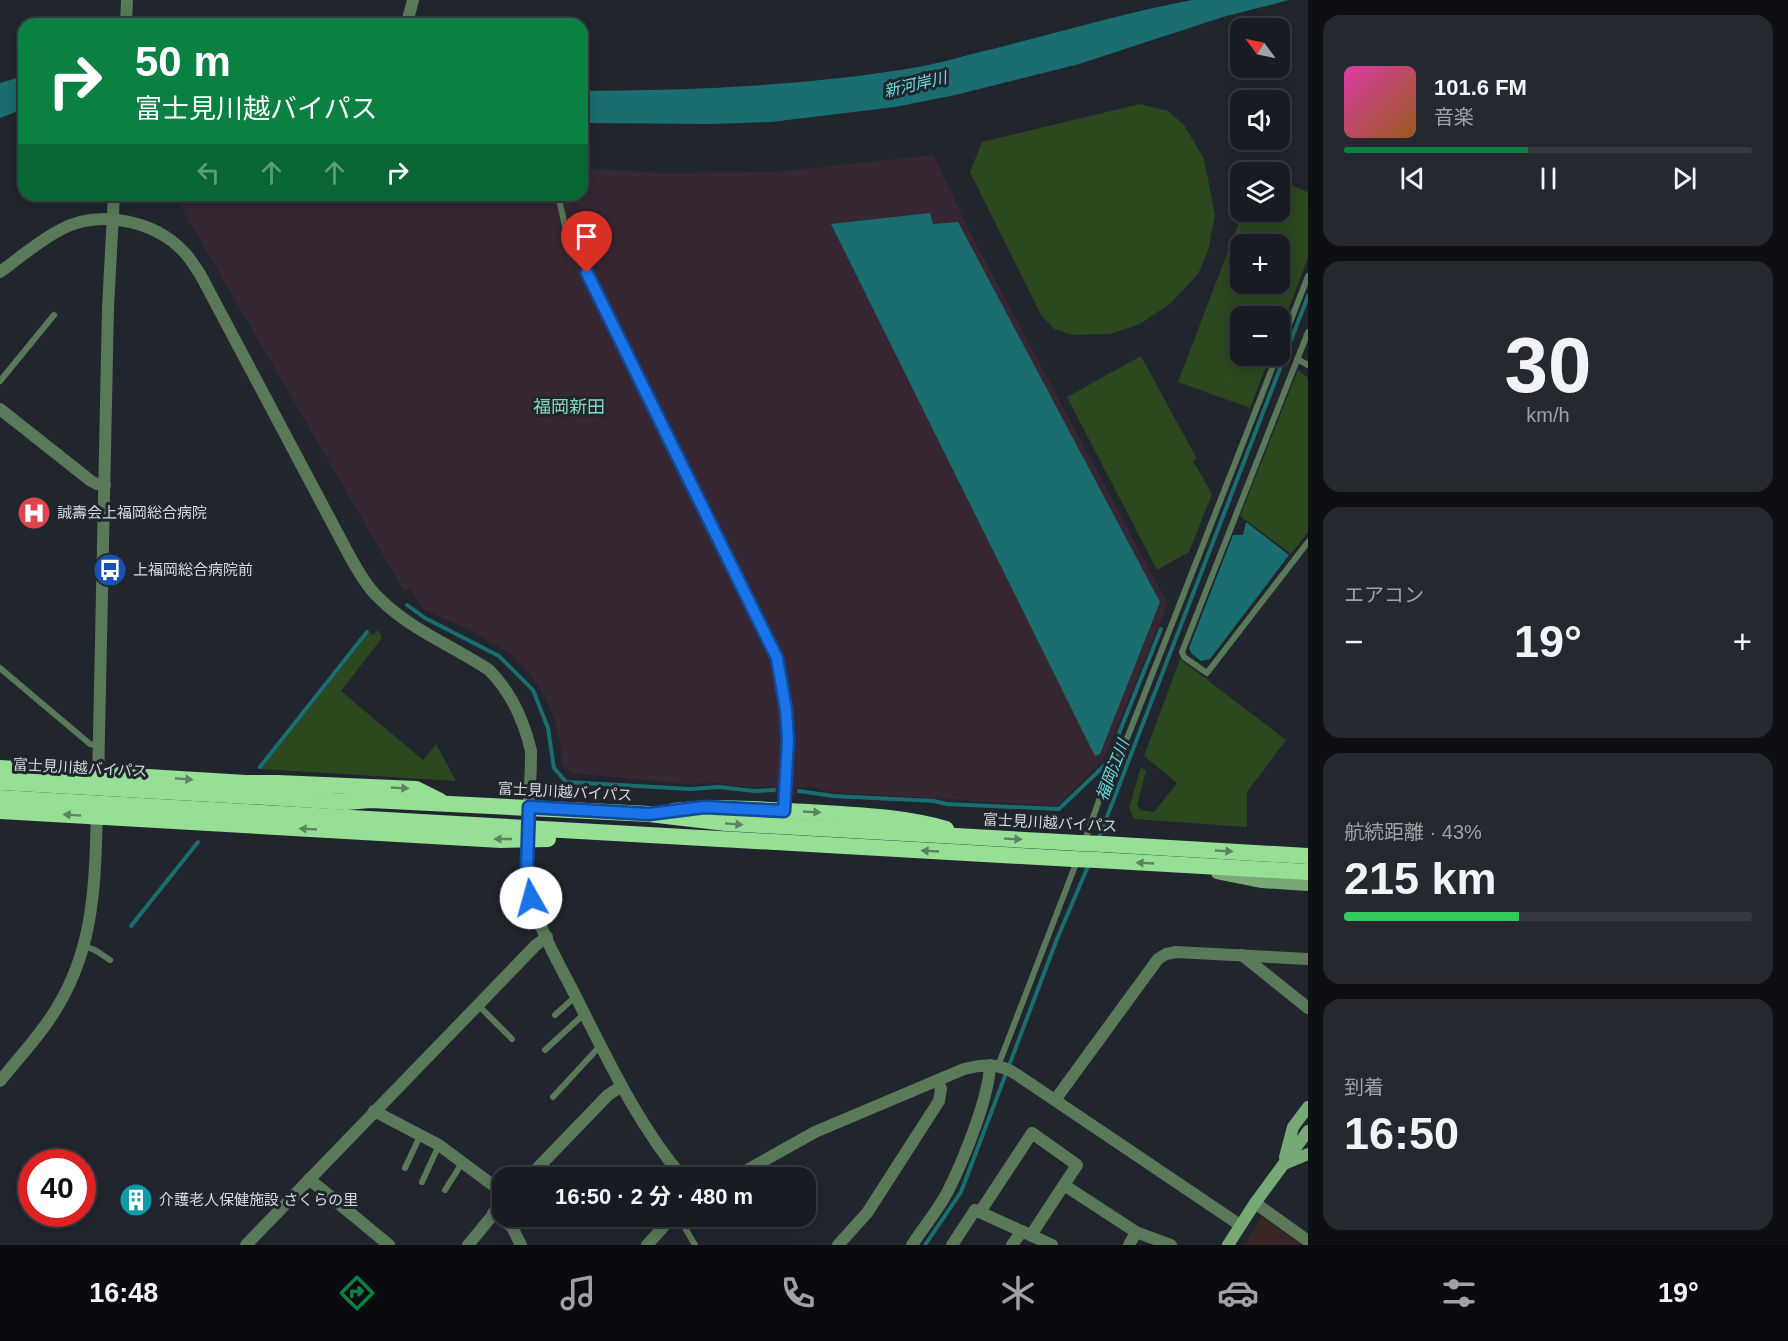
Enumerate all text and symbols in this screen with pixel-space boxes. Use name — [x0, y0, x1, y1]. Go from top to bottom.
north arrow — [1230, 18, 1290, 78]
map controls — [1230, 18, 1290, 366]
text: 50 m — [135, 38, 231, 85]
icon: right — [36, 42, 114, 120]
water label: 新河岸川 — [882, 69, 950, 100]
text: 101.6 FM — [1434, 75, 1527, 100]
button: sound — [1230, 90, 1290, 150]
text: 富士見川越バイパス — [135, 94, 377, 124]
text: 音楽 — [1434, 106, 1474, 128]
icon: left — [192, 156, 225, 189]
icon: ahead — [255, 156, 288, 189]
icon: ahead — [318, 156, 351, 189]
icon: right — [381, 156, 414, 189]
button: layers — [1230, 162, 1290, 222]
icon: previous — [1396, 162, 1429, 195]
icon: pause — [1532, 162, 1565, 195]
icon: next — [1668, 162, 1701, 195]
pin — [561, 211, 612, 273]
icon: arrive — [570, 220, 603, 253]
button: + — [1230, 234, 1290, 294]
button: − — [1230, 306, 1290, 366]
text: 30 — [1505, 321, 1591, 409]
district label: 福岡新田 — [533, 397, 605, 417]
text: km/h — [1526, 404, 1570, 426]
hospital icon: 誠壽会上福岡総合病院 — [16, 495, 52, 531]
place label: 誠壽会上福岡総合病院 — [57, 504, 207, 521]
bus stop icon: 上福岡総合病院前 — [92, 552, 128, 588]
place label: 上福岡総合病院前 — [133, 561, 253, 578]
text: エアコン — [1344, 584, 1424, 606]
text: 19° — [1514, 616, 1582, 667]
text: − — [1344, 623, 1363, 660]
text: + — [1733, 623, 1752, 660]
water label: 福岡江川 — [1093, 735, 1133, 803]
street label: 富士見川越バイパス — [12, 755, 148, 780]
one-way arrow — [175, 775, 194, 784]
street label: 富士見川越バイパス — [497, 779, 633, 804]
one-way arrow — [390, 784, 409, 793]
one-way arrow — [803, 808, 822, 817]
street label: 富士見川越バイパス — [982, 810, 1118, 835]
one-way arrow — [62, 811, 81, 820]
one-way arrow — [725, 819, 744, 828]
text: 航続距離 · 43% — [1344, 821, 1482, 843]
one-way arrow — [299, 824, 318, 833]
one-way arrow — [1003, 834, 1022, 844]
one-way arrow — [493, 835, 512, 844]
one-way arrow — [921, 846, 940, 856]
one-way arrow — [1215, 847, 1234, 856]
text: 215 km — [1344, 853, 1497, 904]
one-way arrow — [1135, 858, 1154, 867]
position arrow — [499, 866, 563, 930]
text: 到着 — [1344, 1076, 1384, 1098]
text: 16:50 — [1344, 1108, 1459, 1159]
speed limit sign: 40 — [18, 1149, 96, 1227]
building icon: 介護老人保健施設 さくらの里 — [118, 1182, 154, 1218]
text: 16:50 · 2 分 · 480 m — [555, 1184, 753, 1209]
place label: 介護老人保健施設 さくらの里 — [159, 1191, 358, 1208]
icon: directions — [336, 1272, 378, 1314]
icon: music — [557, 1272, 599, 1314]
icon: phone — [777, 1272, 819, 1314]
icon: climate — [997, 1272, 1039, 1314]
icon: car — [1217, 1272, 1259, 1314]
icon: filters — [1438, 1272, 1480, 1314]
text: 16:48 — [89, 1278, 158, 1308]
text: 19° — [1658, 1278, 1699, 1308]

